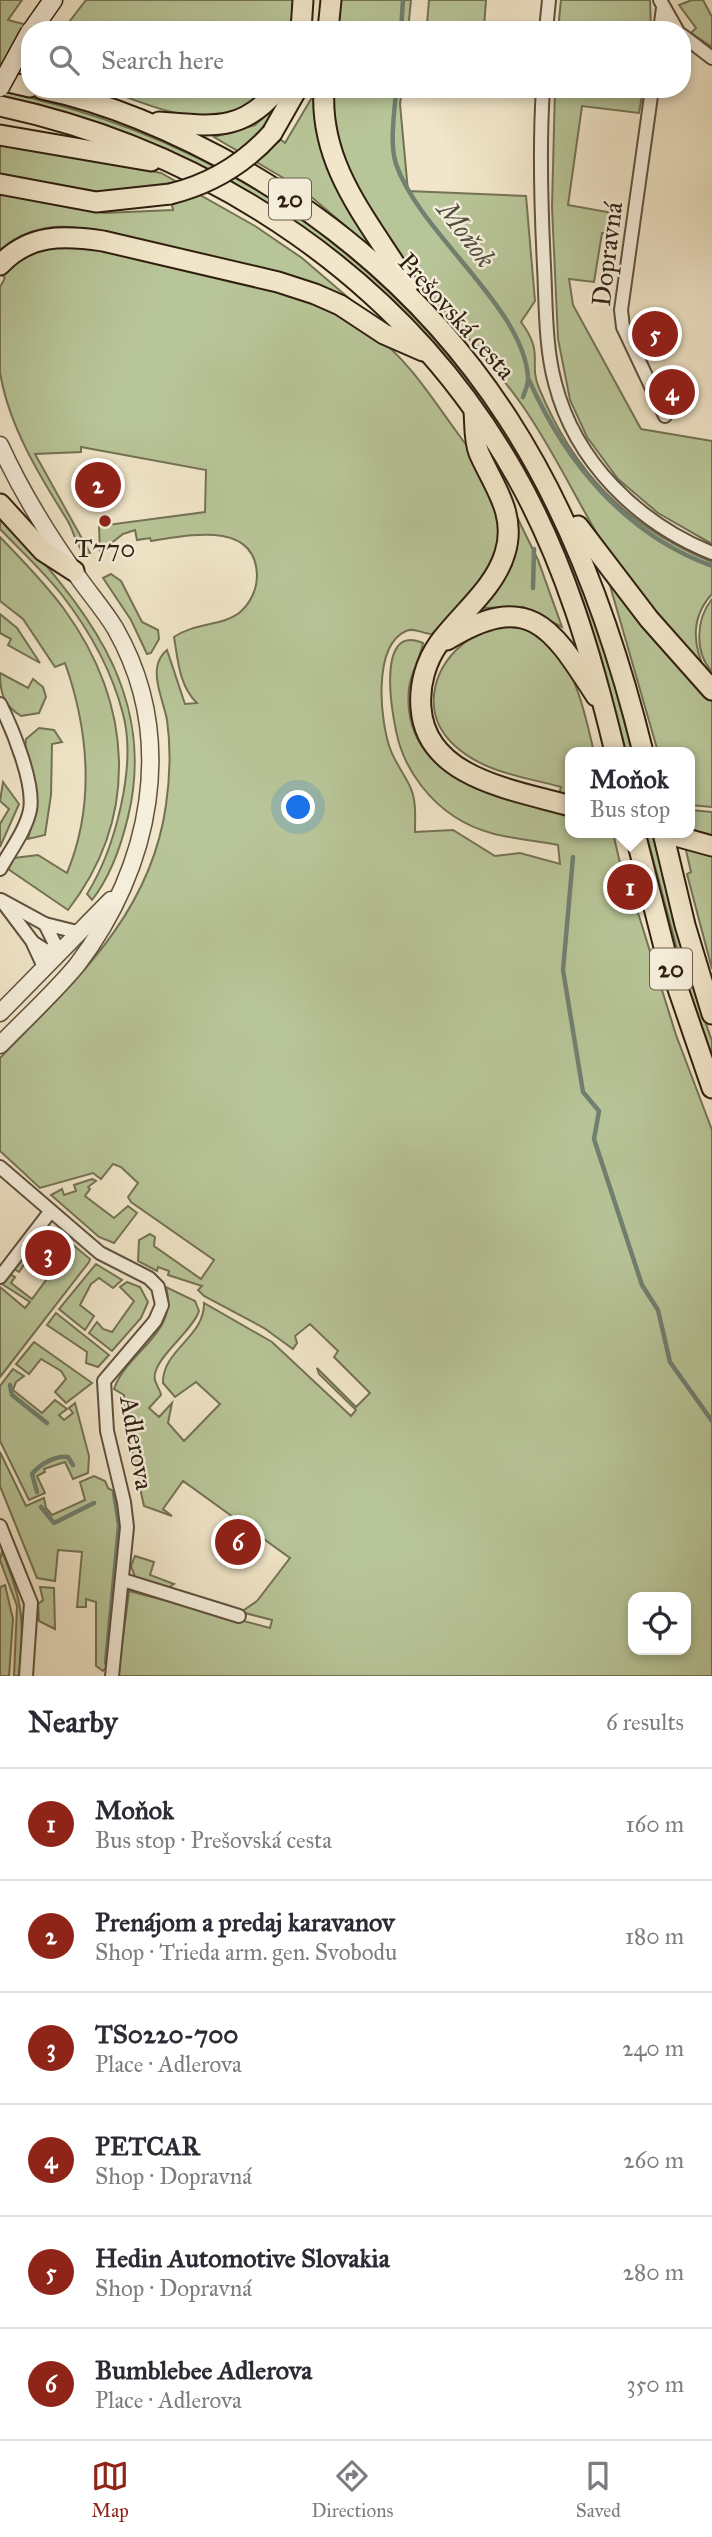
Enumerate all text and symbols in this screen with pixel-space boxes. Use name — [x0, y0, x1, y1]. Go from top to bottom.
search box — [21, 21, 691, 98]
icon: search — [45, 41, 83, 79]
text: Search here — [101, 44, 224, 76]
road number: 20 — [269, 178, 311, 219]
water label: Moňok — [428, 191, 504, 275]
street label: Dopravná — [585, 200, 629, 308]
street label: Prešovská cesta — [392, 246, 522, 386]
pin: 5 — [632, 308, 678, 360]
pin: 4 — [649, 366, 695, 418]
pin: 2 — [75, 459, 121, 511]
marker: T770 — [97, 513, 113, 529]
place label: T770 — [75, 532, 135, 564]
popup — [565, 747, 695, 838]
text: Moňok — [590, 763, 669, 795]
your location — [281, 790, 315, 824]
text: Bus stop — [590, 795, 670, 823]
pin: 1 — [607, 861, 653, 913]
road number: 20 — [650, 948, 692, 989]
pin: 3 — [25, 1227, 71, 1279]
street label: Adlerova — [113, 1393, 161, 1492]
pin: 6 — [215, 1516, 261, 1568]
map controls — [628, 1592, 691, 1655]
button: locate — [628, 1592, 691, 1655]
text: Nearby — [28, 1704, 118, 1740]
text: 6 results — [606, 1708, 684, 1736]
text: Moňok — [95, 1794, 174, 1826]
text: 1 — [46, 1810, 56, 1838]
text: 160 m — [626, 1810, 684, 1838]
text: Bus stop · Prešovská cesta — [95, 1826, 332, 1854]
text: Prenájom a predaj karavanov — [95, 1906, 395, 1938]
text: 2 — [45, 1922, 57, 1950]
text: 180 m — [625, 1922, 684, 1950]
text: Shop · Trieda arm. gen. Svobodu — [95, 1938, 397, 1966]
text: TS0220-700 — [95, 2018, 238, 2050]
text: 3 — [46, 2034, 56, 2062]
text: 240 m — [622, 2034, 684, 2062]
text: Place · Adlerova — [95, 2050, 242, 2078]
text: PETCAR — [95, 2130, 200, 2162]
text: 4 — [45, 2146, 57, 2174]
text: 260 m — [623, 2146, 684, 2174]
text: Shop · Dopravná — [95, 2162, 252, 2190]
text: Hedin Automotive Slovakia — [95, 2242, 390, 2274]
text: 5 — [46, 2258, 56, 2286]
text: 280 m — [623, 2258, 684, 2286]
text: Shop · Dopravná — [95, 2274, 252, 2302]
text: Bumblebee Adlerova — [95, 2354, 312, 2386]
text: 6 — [45, 2370, 57, 2398]
text: 350 m — [626, 2370, 684, 2398]
text: Place · Adlerova — [95, 2386, 242, 2414]
tab: Map — [91, 2457, 129, 2522]
tab: Directions — [311, 2457, 393, 2522]
tab: Saved — [576, 2457, 621, 2522]

